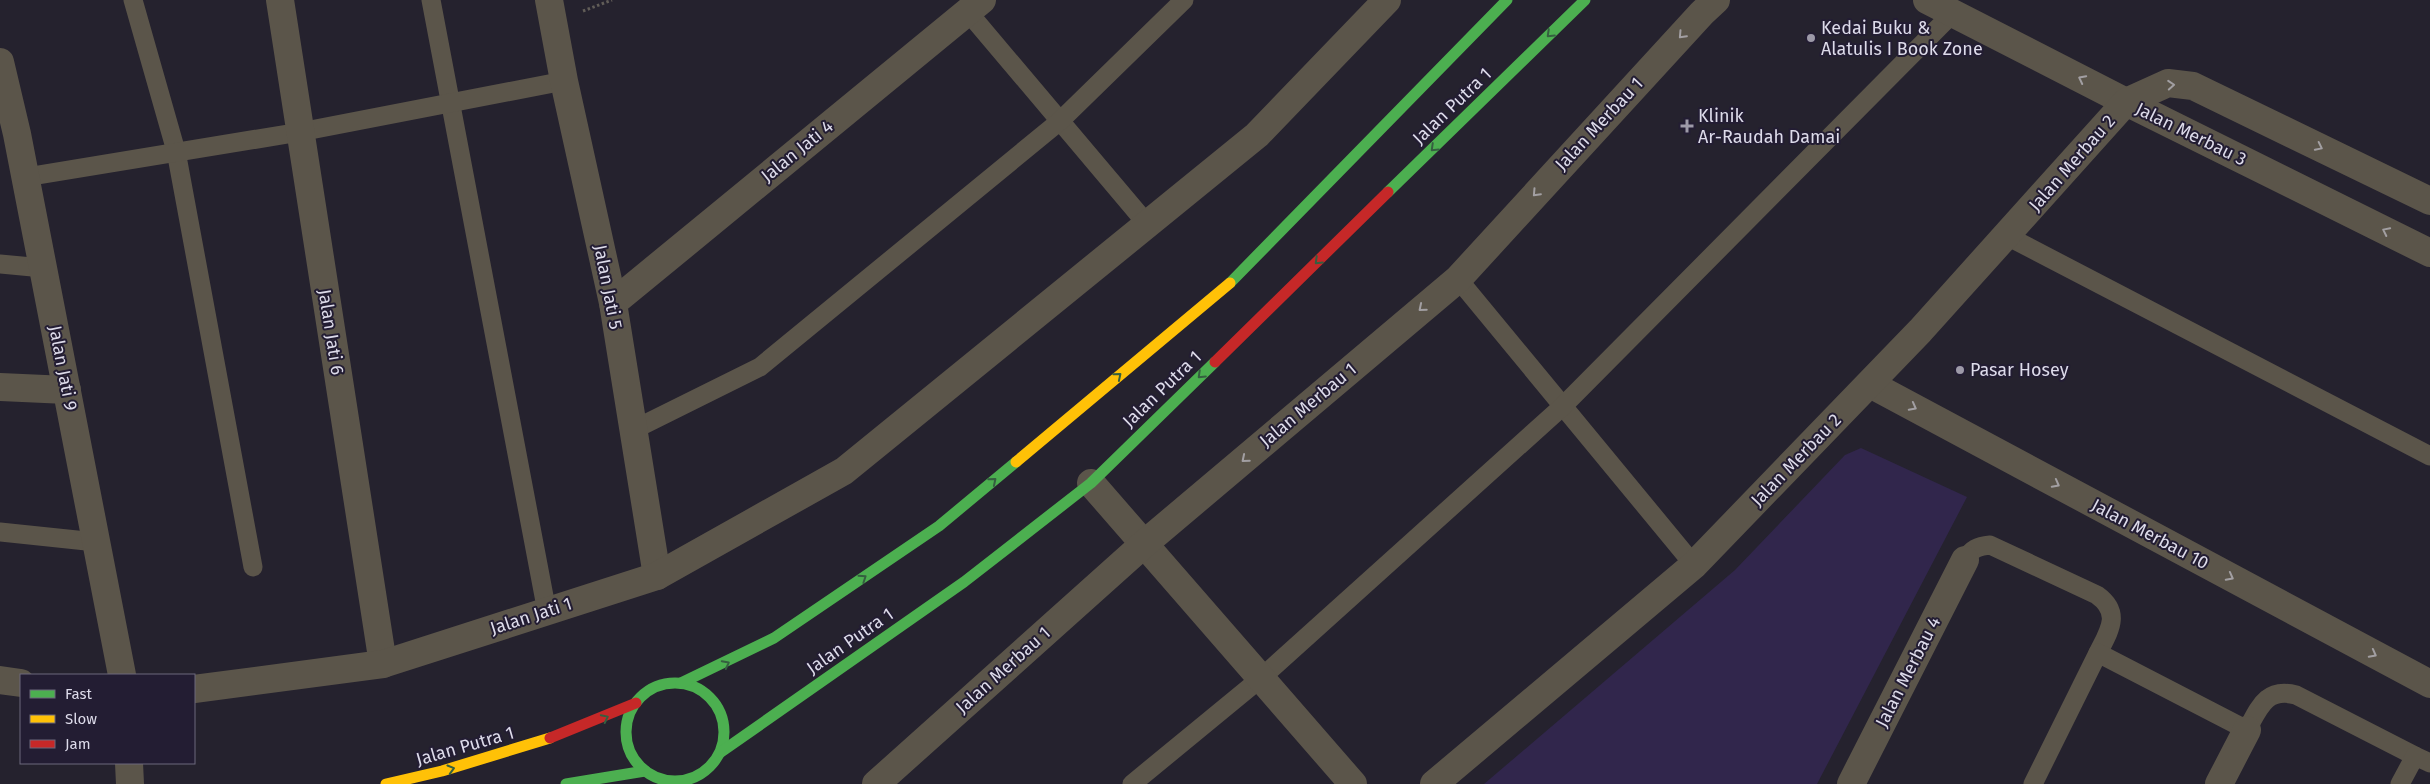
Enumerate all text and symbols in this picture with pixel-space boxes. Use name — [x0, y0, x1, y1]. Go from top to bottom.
place label: Kedai Buku & Alatulis I Book Zone — [1821, 17, 1983, 60]
one-way arrow — [1547, 28, 1556, 37]
one-way arrow — [1679, 29, 1688, 38]
marker: Kedai Buku & Alatulis I Book Zone — [1805, 32, 1817, 44]
street label: Jalan Putra 1 — [1408, 63, 1496, 149]
street label: Jalan Merbau 1 — [1550, 73, 1648, 175]
one-way arrow — [2078, 75, 2087, 85]
one-way arrow — [2167, 79, 2175, 90]
street label: Jalan Merbau 3 — [2132, 98, 2250, 170]
place label: Klinik Ar-Raudah Damai — [1698, 105, 1840, 148]
street label: Jalan Merbau 2 — [2024, 110, 2120, 216]
street label: Jalan Jati 4 — [756, 115, 838, 187]
marker: Klinik Ar-Raudah Damai — [1680, 119, 1694, 133]
one-way arrow — [2314, 141, 2323, 151]
one-way arrow — [1431, 142, 1440, 151]
one-way arrow — [1533, 187, 1542, 196]
one-way arrow — [2382, 227, 2391, 237]
street label: Jalan Jati 5 — [589, 243, 627, 331]
one-way arrow — [1314, 255, 1323, 264]
street label: Jalan Jati 6 — [313, 287, 349, 377]
one-way arrow — [1419, 303, 1428, 312]
street label: Jalan Jati 9 — [44, 323, 82, 413]
street label: Jalan Putra 1 — [1118, 346, 1206, 432]
street label: Jalan Merbau 1 — [1255, 358, 1361, 452]
place label: Pasar Hosey — [1970, 359, 2069, 381]
marker: Pasar Hosey — [1954, 364, 1966, 376]
one-way arrow — [1198, 369, 1207, 378]
one-way arrow — [1112, 374, 1121, 382]
one-way arrow — [1908, 401, 1917, 411]
street label: Jalan Merbau 2 — [1746, 409, 1846, 511]
one-way arrow — [1241, 453, 1250, 462]
one-way arrow — [988, 477, 997, 486]
one-way arrow — [2051, 478, 2060, 488]
street label: Jalan Merbau 10 — [2088, 494, 2212, 574]
one-way arrow — [2225, 571, 2234, 581]
one-way arrow — [857, 575, 867, 584]
street label: Jalan Jati 1 — [487, 592, 575, 640]
street label: Jalan Putra 1 — [802, 603, 898, 679]
street label: Jalan Merbau 4 — [1871, 613, 1946, 731]
street label: Jalan Merbau 1 — [951, 622, 1055, 718]
one-way arrow — [2368, 648, 2377, 658]
one-way arrow — [720, 660, 729, 670]
legend — [20, 674, 195, 764]
text: Fast — [65, 685, 92, 703]
text: Slow — [65, 710, 97, 728]
one-way arrow — [600, 714, 609, 724]
street label: Jalan Putra 1 — [413, 722, 517, 770]
text: Jam — [65, 735, 91, 753]
one-way arrow — [446, 764, 454, 774]

